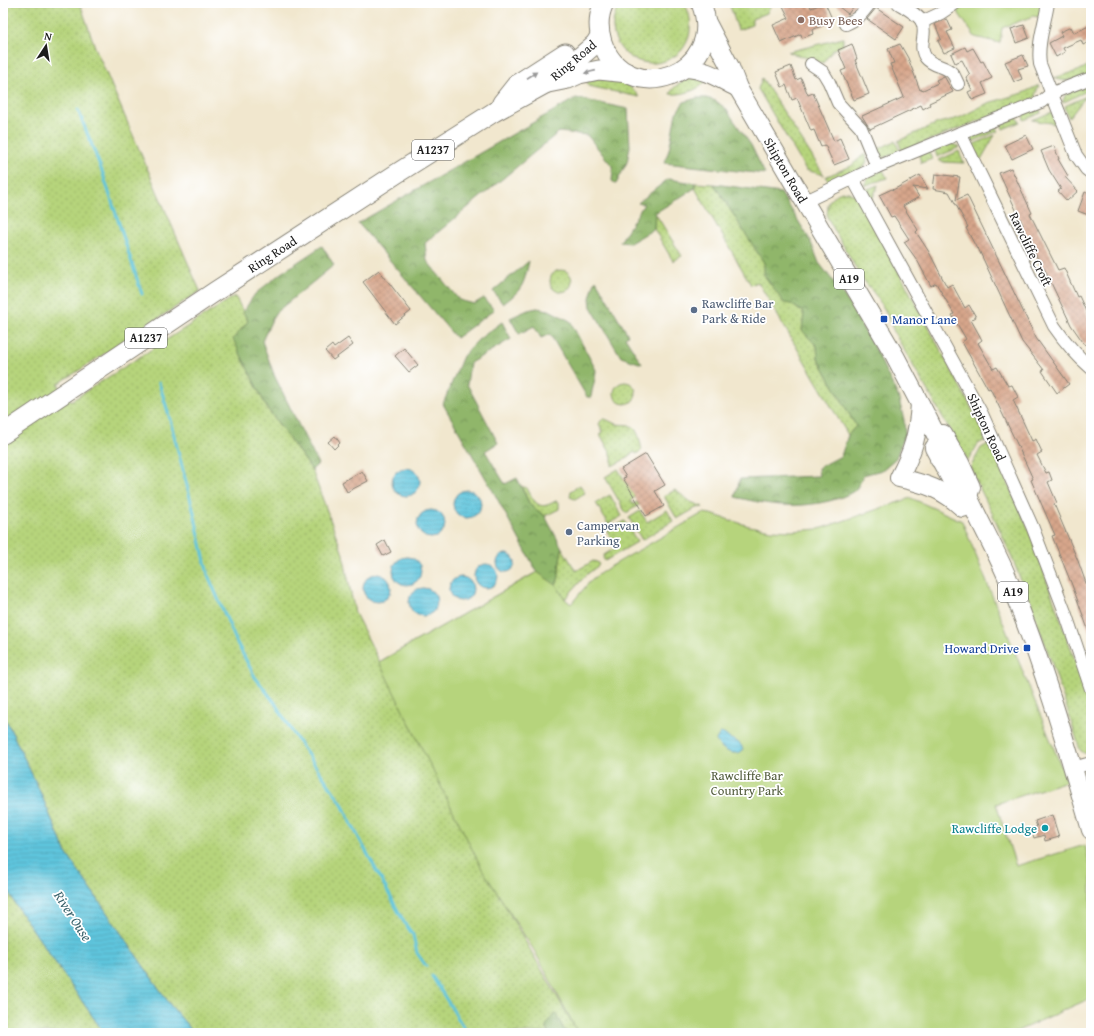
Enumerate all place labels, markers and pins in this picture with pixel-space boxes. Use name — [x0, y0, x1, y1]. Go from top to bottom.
place label: Busy Bees — [809, 11, 863, 30]
marker: Busy Bees — [796, 15, 806, 25]
place label: Rawcliffe Bar Park & Ride — [702, 294, 774, 328]
marker: Rawcliffe Bar Park & Ride — [689, 305, 699, 315]
place label: Manor Lane — [892, 310, 957, 329]
marker: Manor Lane — [879, 314, 889, 324]
place label: Campervan Parking — [577, 516, 640, 550]
marker: Campervan Parking — [564, 527, 574, 537]
place label: Howard Drive — [945, 639, 1019, 658]
marker: Howard Drive — [1022, 643, 1032, 653]
place label: Rawcliffe Lodge — [952, 819, 1037, 838]
marker: Rawcliffe Lodge — [1040, 823, 1050, 833]

